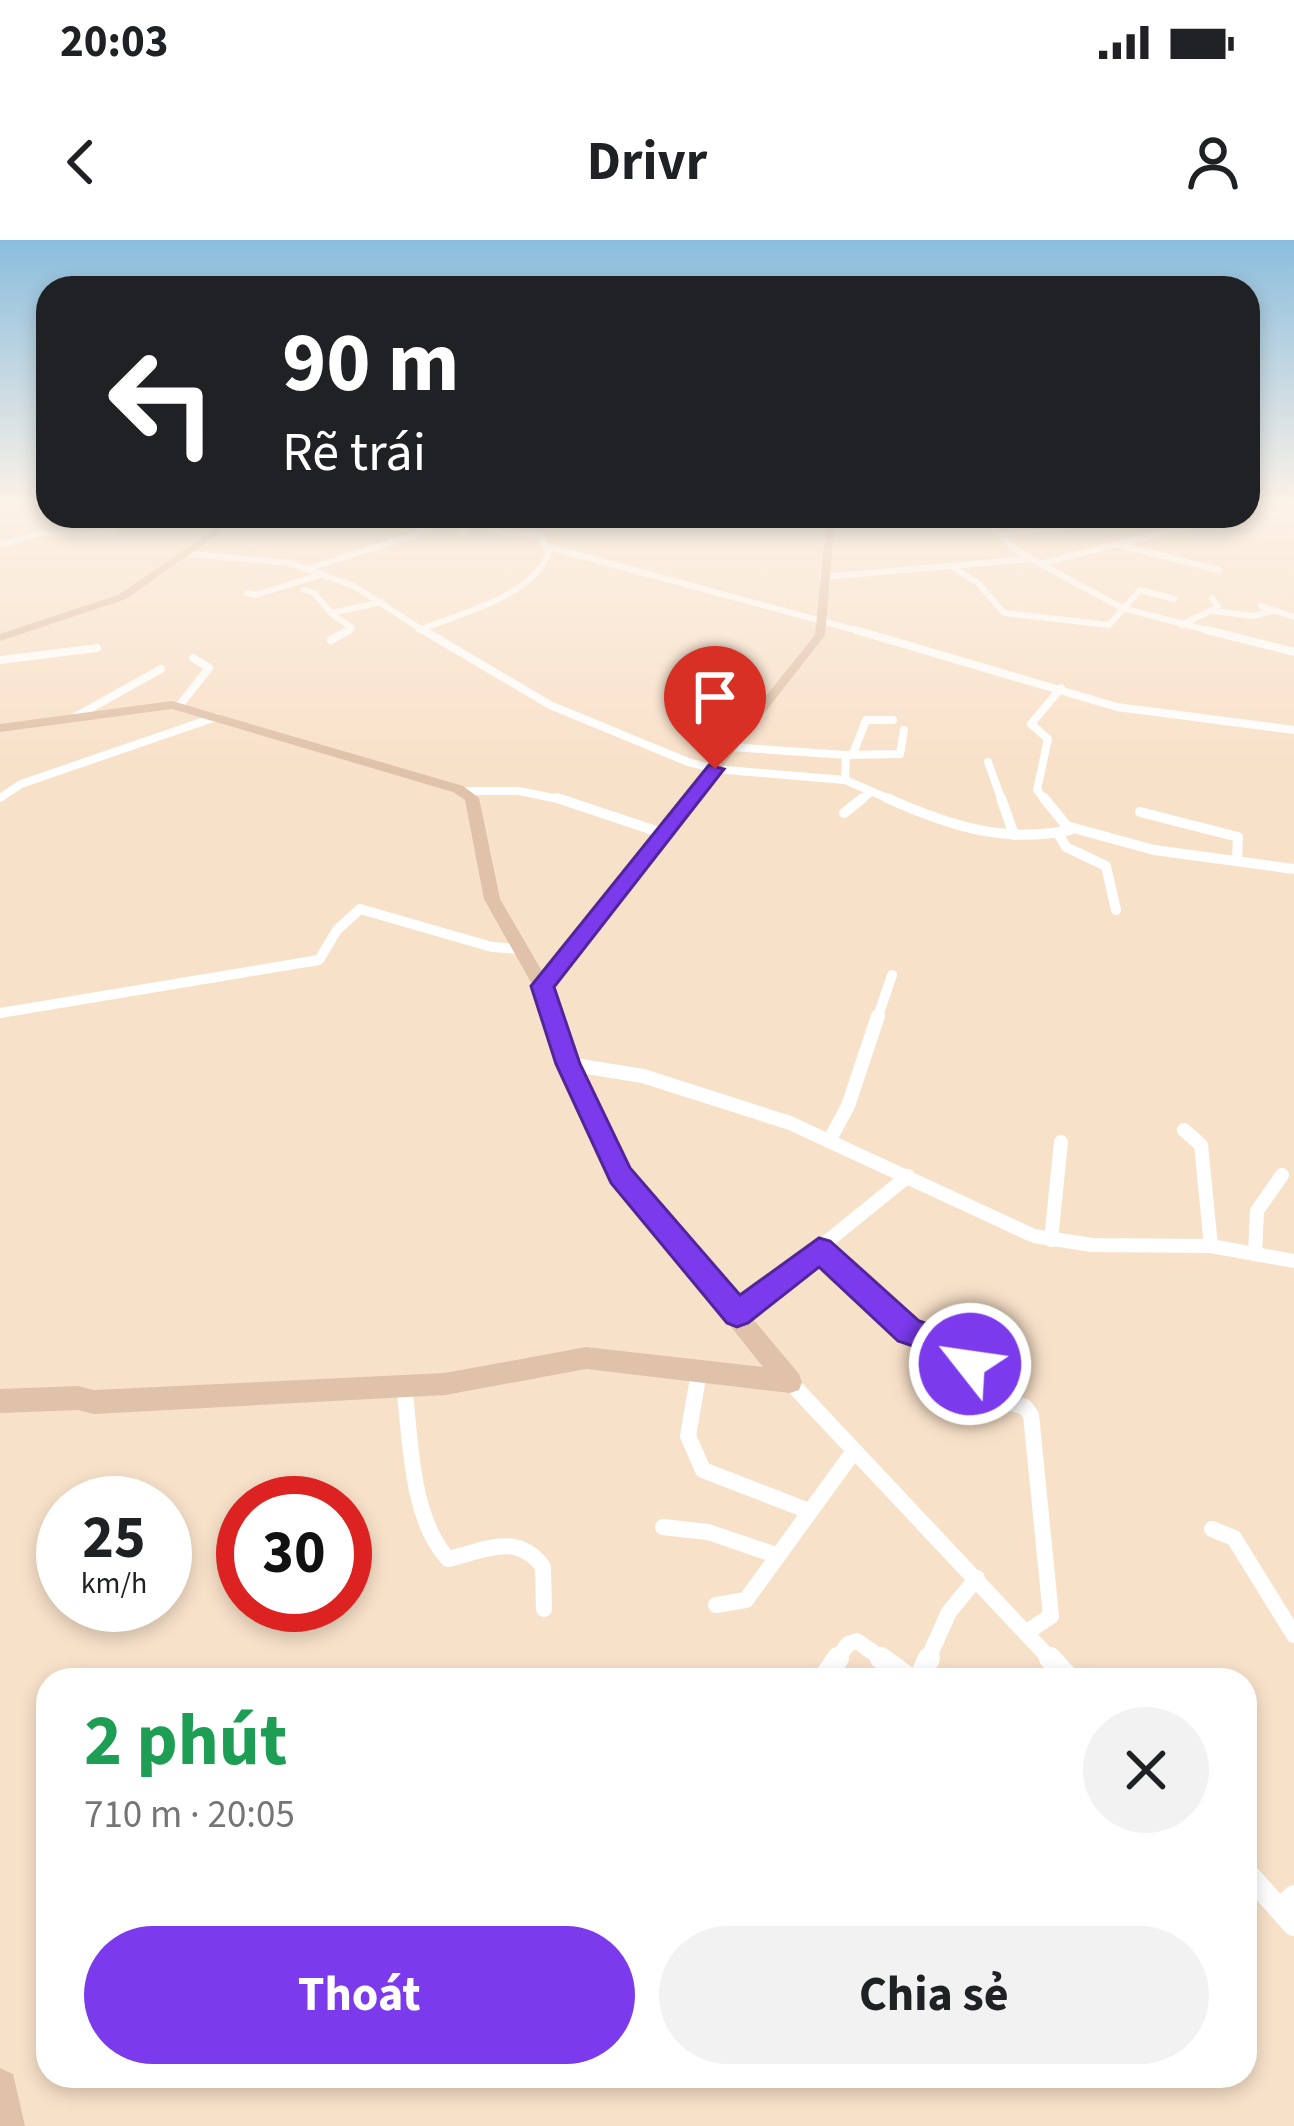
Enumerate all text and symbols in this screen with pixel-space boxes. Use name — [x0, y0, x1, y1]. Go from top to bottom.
text: 20:03 — [60, 10, 169, 74]
text: Drivr — [587, 124, 707, 201]
icon: back — [48, 129, 114, 195]
icon: person — [1180, 129, 1246, 195]
text: 90 m — [282, 304, 460, 424]
icon: left — [84, 324, 240, 480]
text: Rẽ trái — [282, 415, 426, 492]
pin — [664, 646, 766, 769]
icon: arrive — [682, 664, 748, 730]
position arrow — [907, 1301, 1033, 1427]
speed limit sign: 30 — [216, 1476, 372, 1632]
text: 25 — [82, 1496, 146, 1581]
text: km/h — [81, 1562, 147, 1605]
text: 2 phút — [84, 1690, 287, 1793]
button: close — [1083, 1707, 1209, 1833]
text: 710 m · 20:05 — [84, 1787, 295, 1843]
button: Thoát — [84, 1926, 635, 2064]
button: Chia sẻ — [659, 1926, 1209, 2064]

